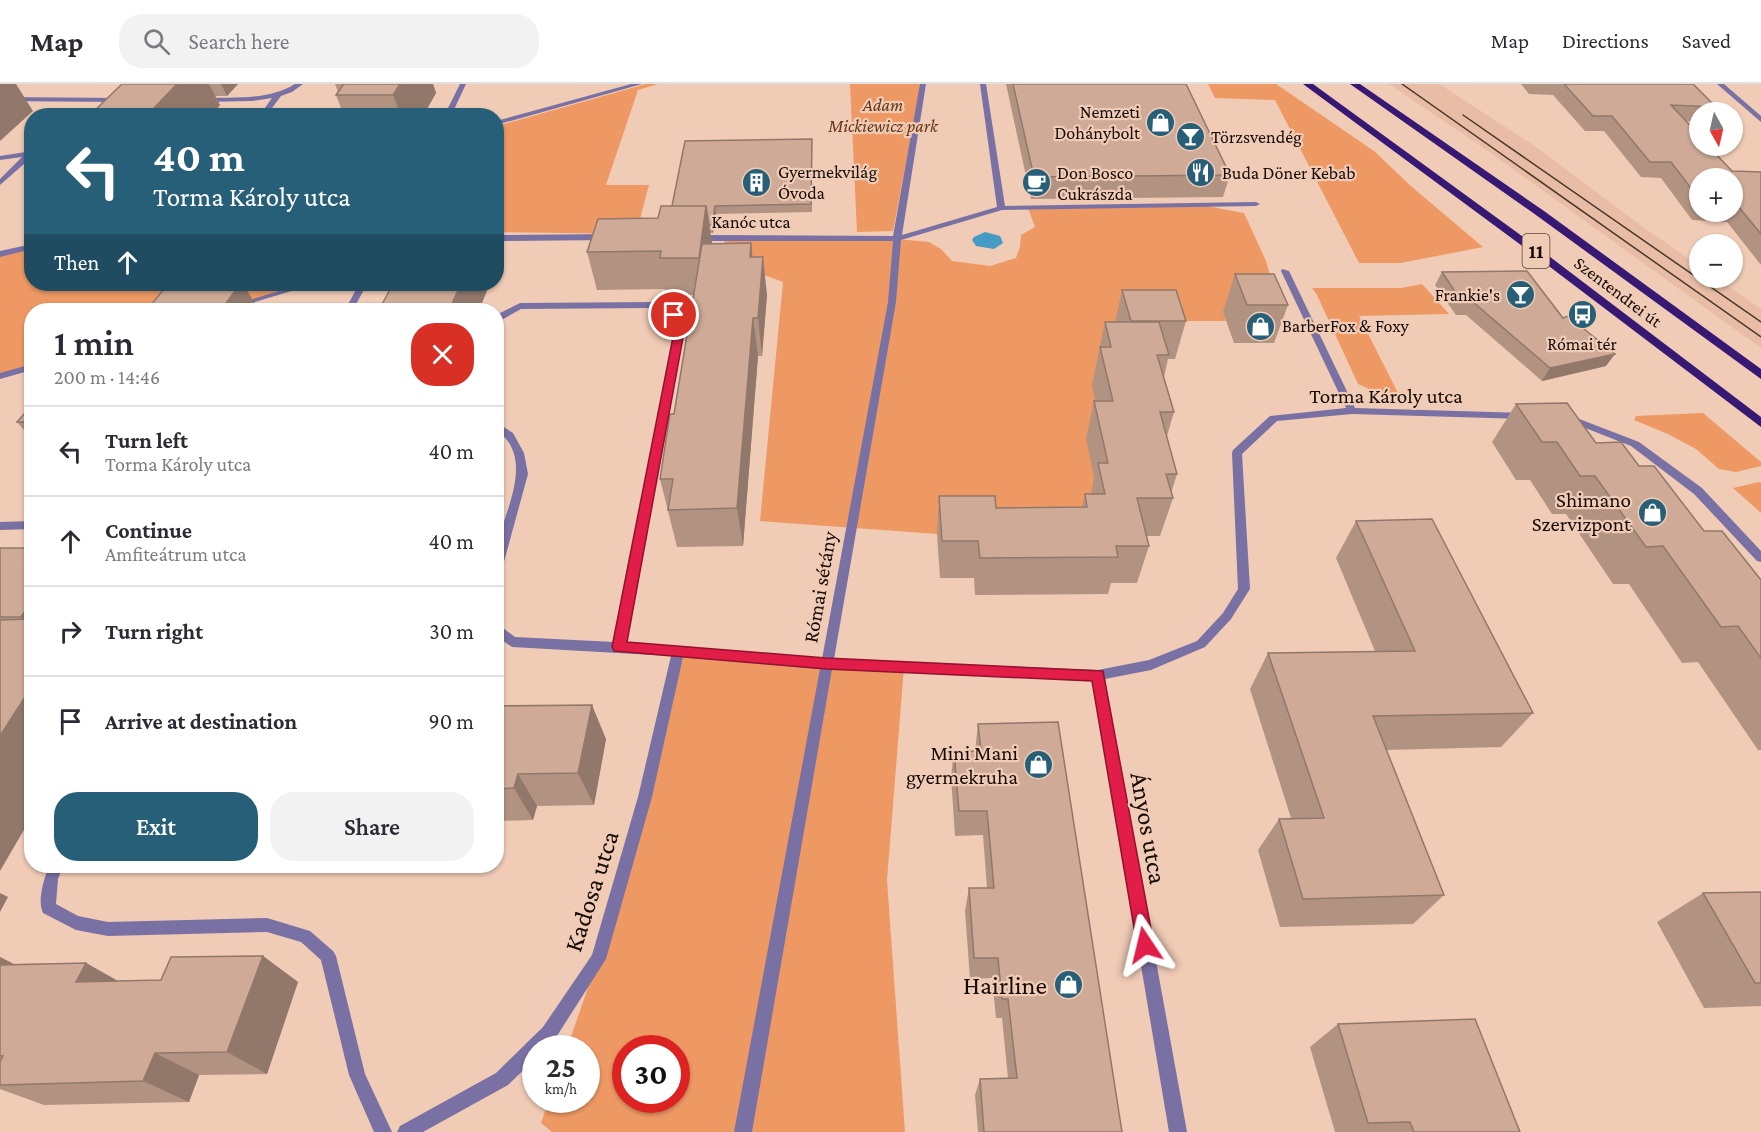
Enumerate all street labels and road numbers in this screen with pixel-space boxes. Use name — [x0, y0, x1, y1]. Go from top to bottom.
street label: Kanóc utca — [711, 212, 791, 232]
road number: 11 — [1522, 234, 1550, 268]
street label: Szentendrei út — [1570, 253, 1666, 332]
street label: Torma Károly utca — [1309, 384, 1463, 408]
street label: Római sétány — [798, 529, 842, 645]
street label: Ányos utca — [1124, 770, 1173, 886]
street label: Kadosa utca — [558, 827, 625, 955]

